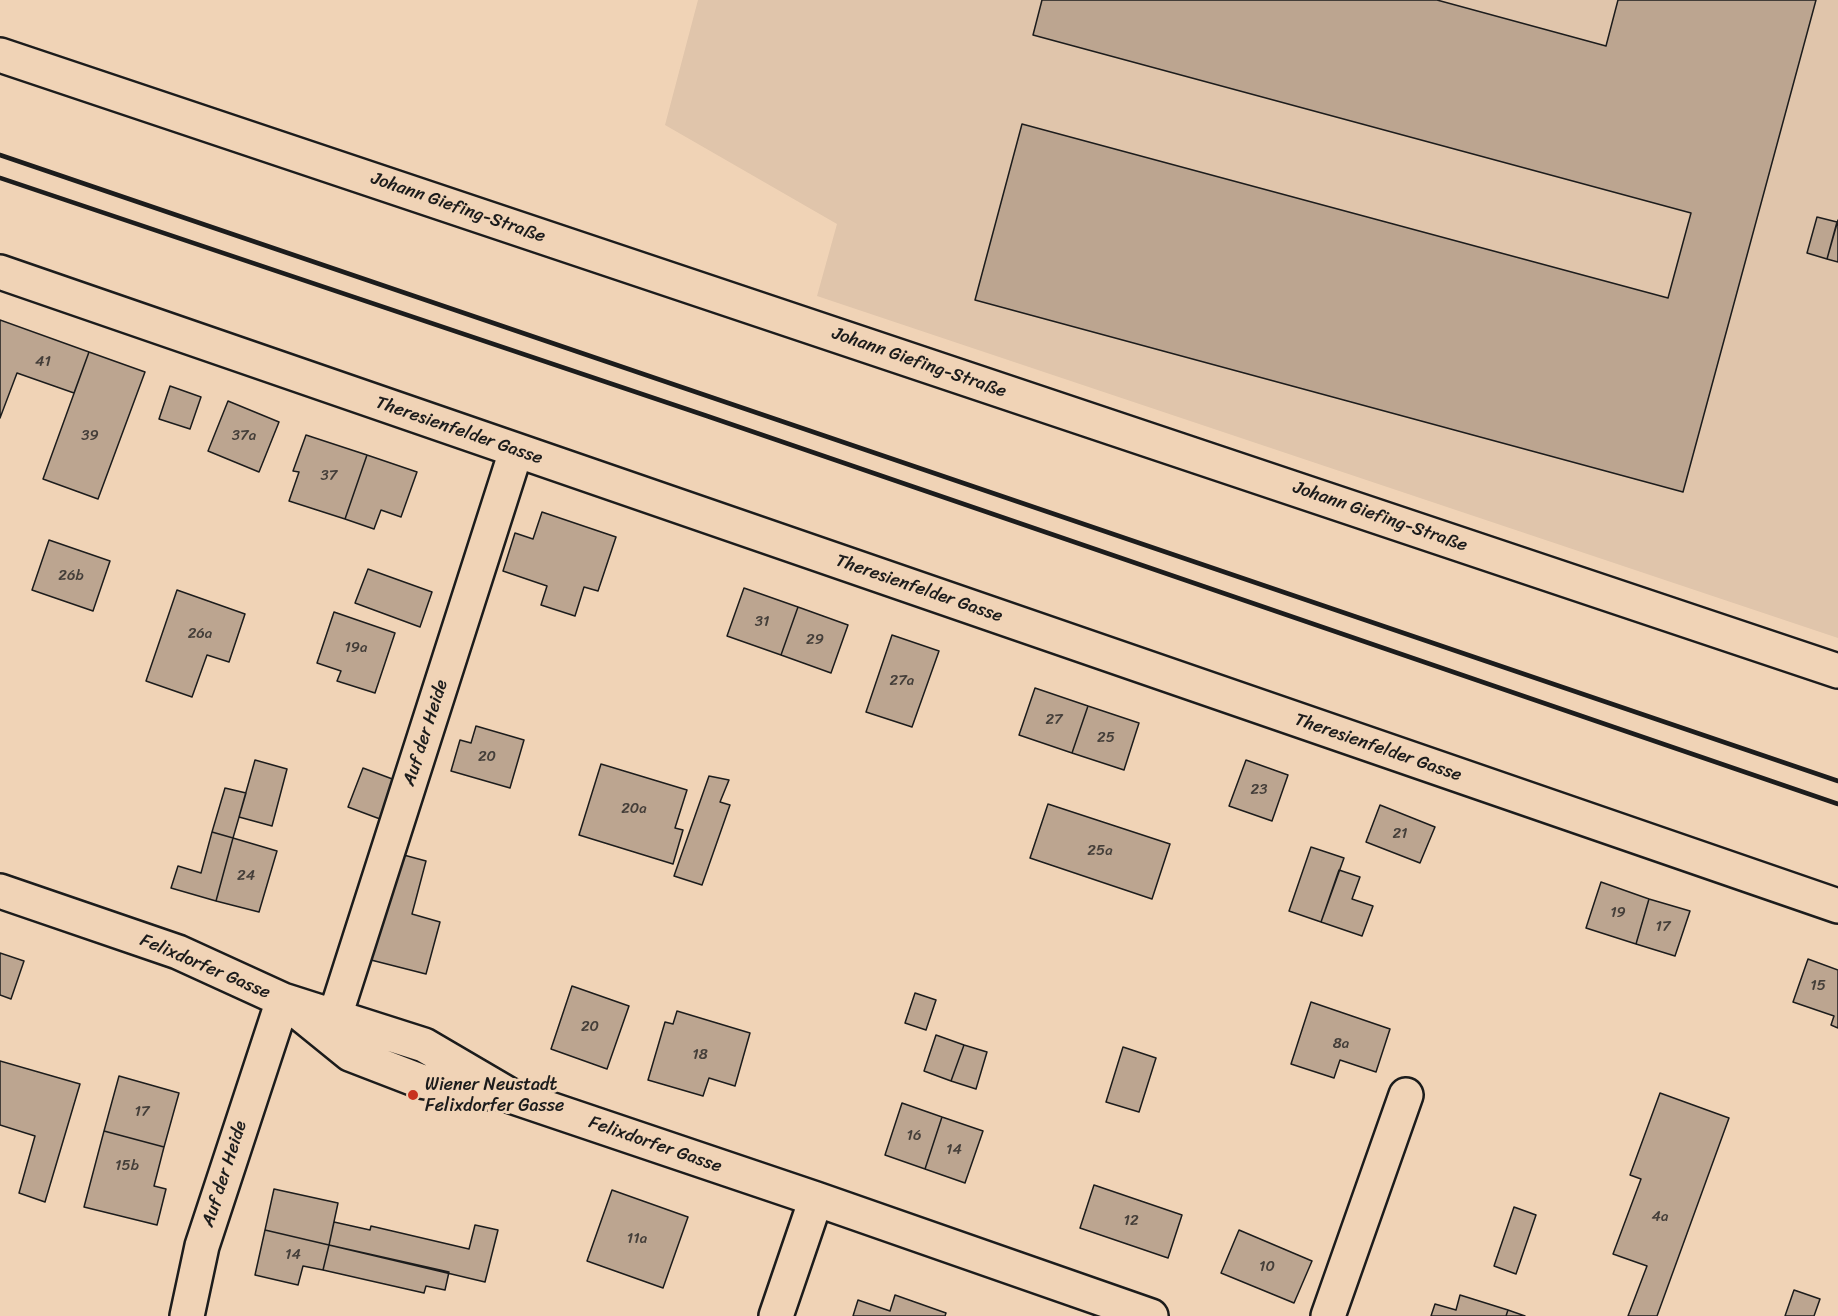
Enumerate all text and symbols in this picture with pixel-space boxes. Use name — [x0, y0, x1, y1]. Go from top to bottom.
street label: Johann Giefing-Straße — [368, 168, 548, 248]
street label: Johann Giefing-Straße — [829, 323, 1009, 403]
house number: 41 — [35, 353, 51, 371]
street label: Theresienfelder Gasse — [373, 392, 545, 470]
house number: 39 — [81, 427, 99, 445]
house number: 37a — [232, 427, 256, 445]
house number: 37 — [321, 467, 337, 485]
street label: Johann Giefing-Straße — [1290, 477, 1470, 557]
street label: Theresienfelder Gasse — [833, 550, 1005, 628]
house number: 26b — [58, 567, 84, 585]
house number: 31 — [755, 613, 769, 631]
house number: 26a — [188, 625, 212, 643]
house number: 29 — [806, 631, 824, 649]
house number: 19a — [344, 639, 368, 657]
house number: 27a — [890, 672, 914, 690]
street label: Auf der Heide — [399, 677, 453, 789]
street label: Theresienfelder Gasse — [1292, 709, 1464, 787]
house number: 27 — [1045, 711, 1063, 729]
house number: 25 — [1097, 729, 1115, 747]
house number: 20 — [478, 748, 496, 766]
house number: 23 — [1251, 781, 1267, 799]
house number: 20a — [621, 800, 647, 818]
house number: 21 — [1392, 825, 1408, 843]
house number: 25a — [1087, 842, 1113, 860]
house number: 24 — [237, 867, 255, 885]
house number: 19 — [1610, 904, 1626, 922]
house number: 17 — [1656, 918, 1670, 936]
street label: Felixdorfer Gasse — [137, 930, 273, 1004]
house number: 15 — [1810, 977, 1826, 995]
house number: 20 — [581, 1018, 599, 1036]
house number: 8a — [1333, 1035, 1349, 1053]
house number: 18 — [692, 1046, 708, 1064]
place label: Wiener Neustadt Felixdorfer Gasse — [425, 1074, 564, 1116]
marker: Wiener Neustadt Felixdorfer Gasse — [406, 1088, 420, 1102]
house number: 17 — [135, 1103, 149, 1121]
street label: Felixdorfer Gasse — [586, 1112, 724, 1178]
street label: Auf der Heide — [198, 1118, 252, 1230]
house number: 16 — [907, 1127, 921, 1145]
house number: 14 — [946, 1141, 962, 1159]
house number: 15b — [115, 1157, 139, 1175]
house number: 4a — [1652, 1208, 1668, 1226]
house number: 12 — [1123, 1212, 1139, 1230]
house number: 11a — [627, 1230, 647, 1248]
house number: 14 — [285, 1246, 301, 1264]
house number: 10 — [1259, 1258, 1275, 1276]

